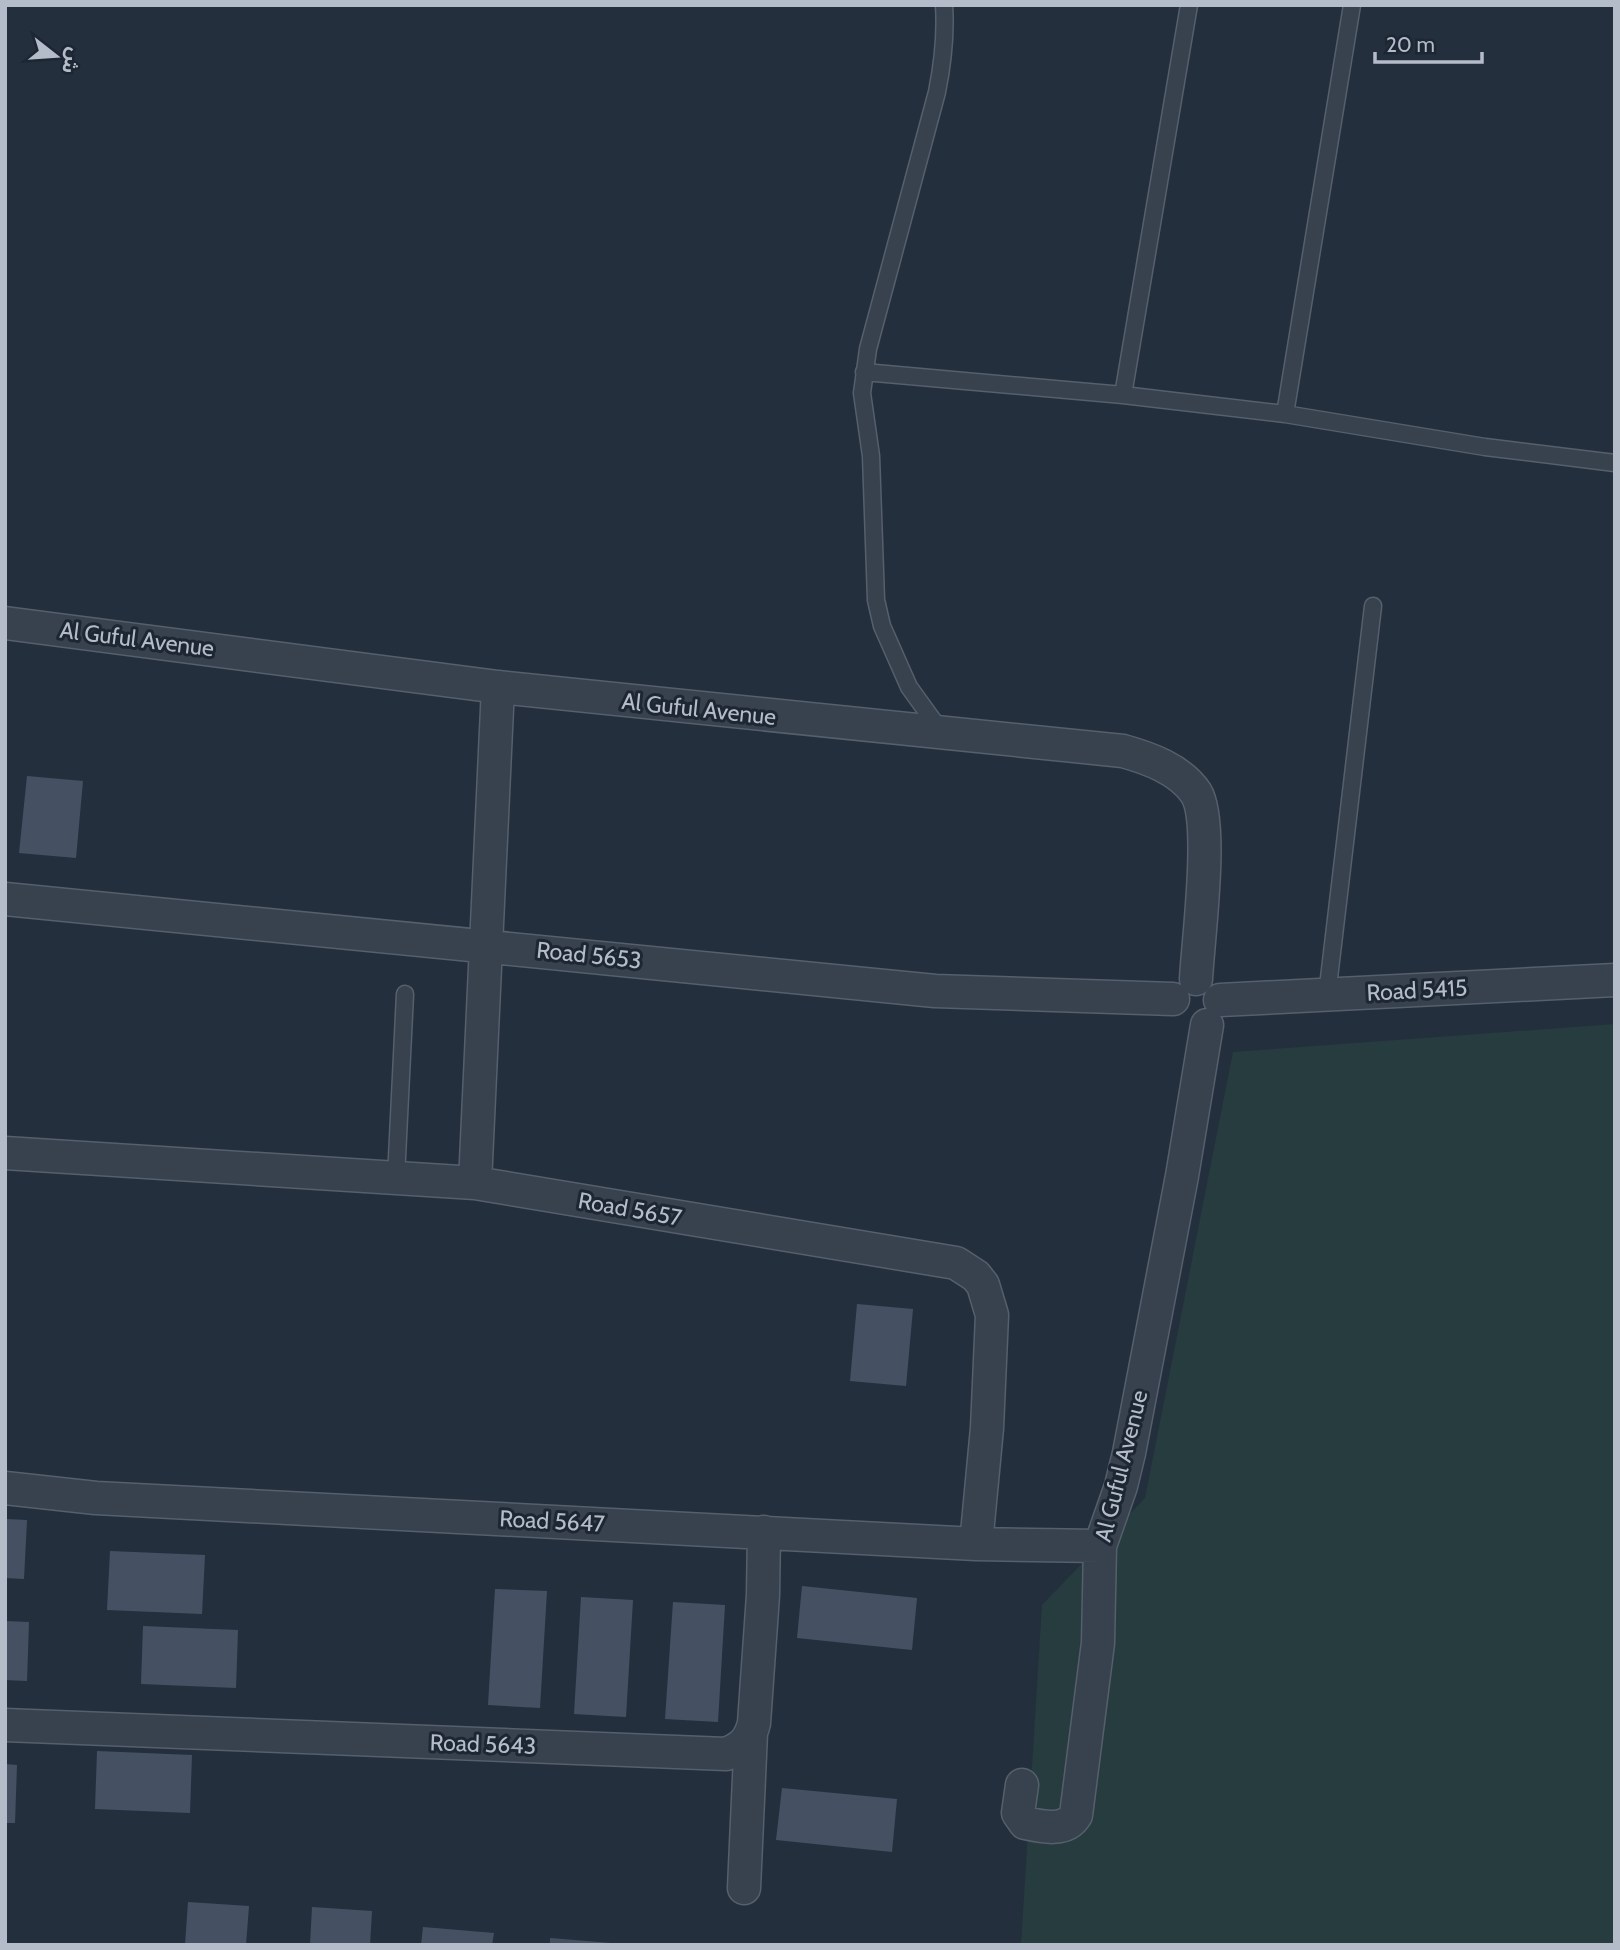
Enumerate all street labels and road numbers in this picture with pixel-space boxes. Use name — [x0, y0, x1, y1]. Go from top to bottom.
street label: Al Guful Avenue — [58, 616, 216, 662]
street label: Al Guful Avenue — [620, 687, 778, 731]
street label: Road 5653 — [535, 936, 643, 974]
street label: Road 5415 — [1366, 973, 1468, 1007]
street label: Road 5657 — [576, 1186, 684, 1232]
street label: Al Guful Avenue — [1089, 1387, 1153, 1545]
street label: Road 5647 — [499, 1504, 606, 1538]
street label: Road 5643 — [429, 1728, 537, 1760]

